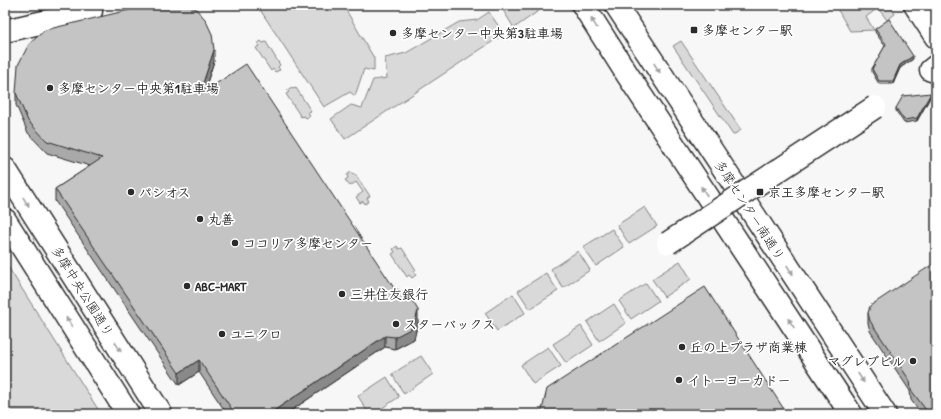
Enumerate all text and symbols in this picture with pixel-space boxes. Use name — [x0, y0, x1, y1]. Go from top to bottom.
one-way arrow — [590, 17, 597, 29]
place label: 多摩センター駅 — [702, 21, 793, 39]
place label: 多摩センター中央第3駐車場 — [401, 24, 563, 42]
marker: 多摩センター駅 — [689, 25, 699, 35]
marker: 多摩センター中央第3駐車場 — [388, 28, 398, 38]
one-way arrow — [653, 62, 660, 73]
place label: 多摩センター中央第1駐車場 — [58, 79, 219, 97]
marker: 多摩センター中央第1駐車場 — [45, 83, 55, 93]
street label: 多摩センター南通り — [711, 156, 789, 264]
place label: パシオス — [139, 183, 190, 201]
place label: 京王多摩センター駅 — [768, 183, 885, 201]
one-way arrow — [700, 186, 708, 196]
marker: パシオス — [126, 187, 136, 197]
marker: 京王多摩センター駅 — [755, 187, 765, 197]
one-way arrow — [22, 196, 30, 207]
place label: 丸善 — [208, 210, 234, 228]
marker: 丸善 — [195, 214, 205, 224]
place label: ココリア多摩センター — [243, 234, 373, 252]
marker: ココリア多摩センター — [230, 238, 240, 248]
street label: 多摩中央公園通り — [48, 242, 118, 340]
one-way arrow — [786, 265, 794, 275]
place label: ABC-MART — [195, 277, 247, 295]
marker: ABC-MART — [182, 281, 192, 291]
place label: 三井住友銀行 — [350, 285, 428, 303]
marker: 三井住友銀行 — [337, 289, 347, 299]
place label: スターバックス — [404, 315, 495, 333]
one-way arrow — [66, 316, 73, 328]
one-way arrow — [787, 318, 795, 328]
marker: スターバックス — [391, 319, 401, 329]
place label: ユニクロ — [230, 325, 282, 343]
marker: ユニクロ — [217, 329, 227, 339]
place label: 丘の上プラザ商業棟 — [690, 338, 807, 356]
one-way arrow — [114, 342, 122, 352]
marker: 丘の上プラザ商業棟 — [677, 342, 687, 352]
place label: マグレブビル — [828, 352, 905, 370]
marker: マグレブビル — [908, 356, 918, 366]
place label: イトーヨーカドー — [687, 371, 790, 389]
one-way arrow — [857, 373, 865, 384]
marker: イトーヨーカドー — [674, 375, 684, 385]

